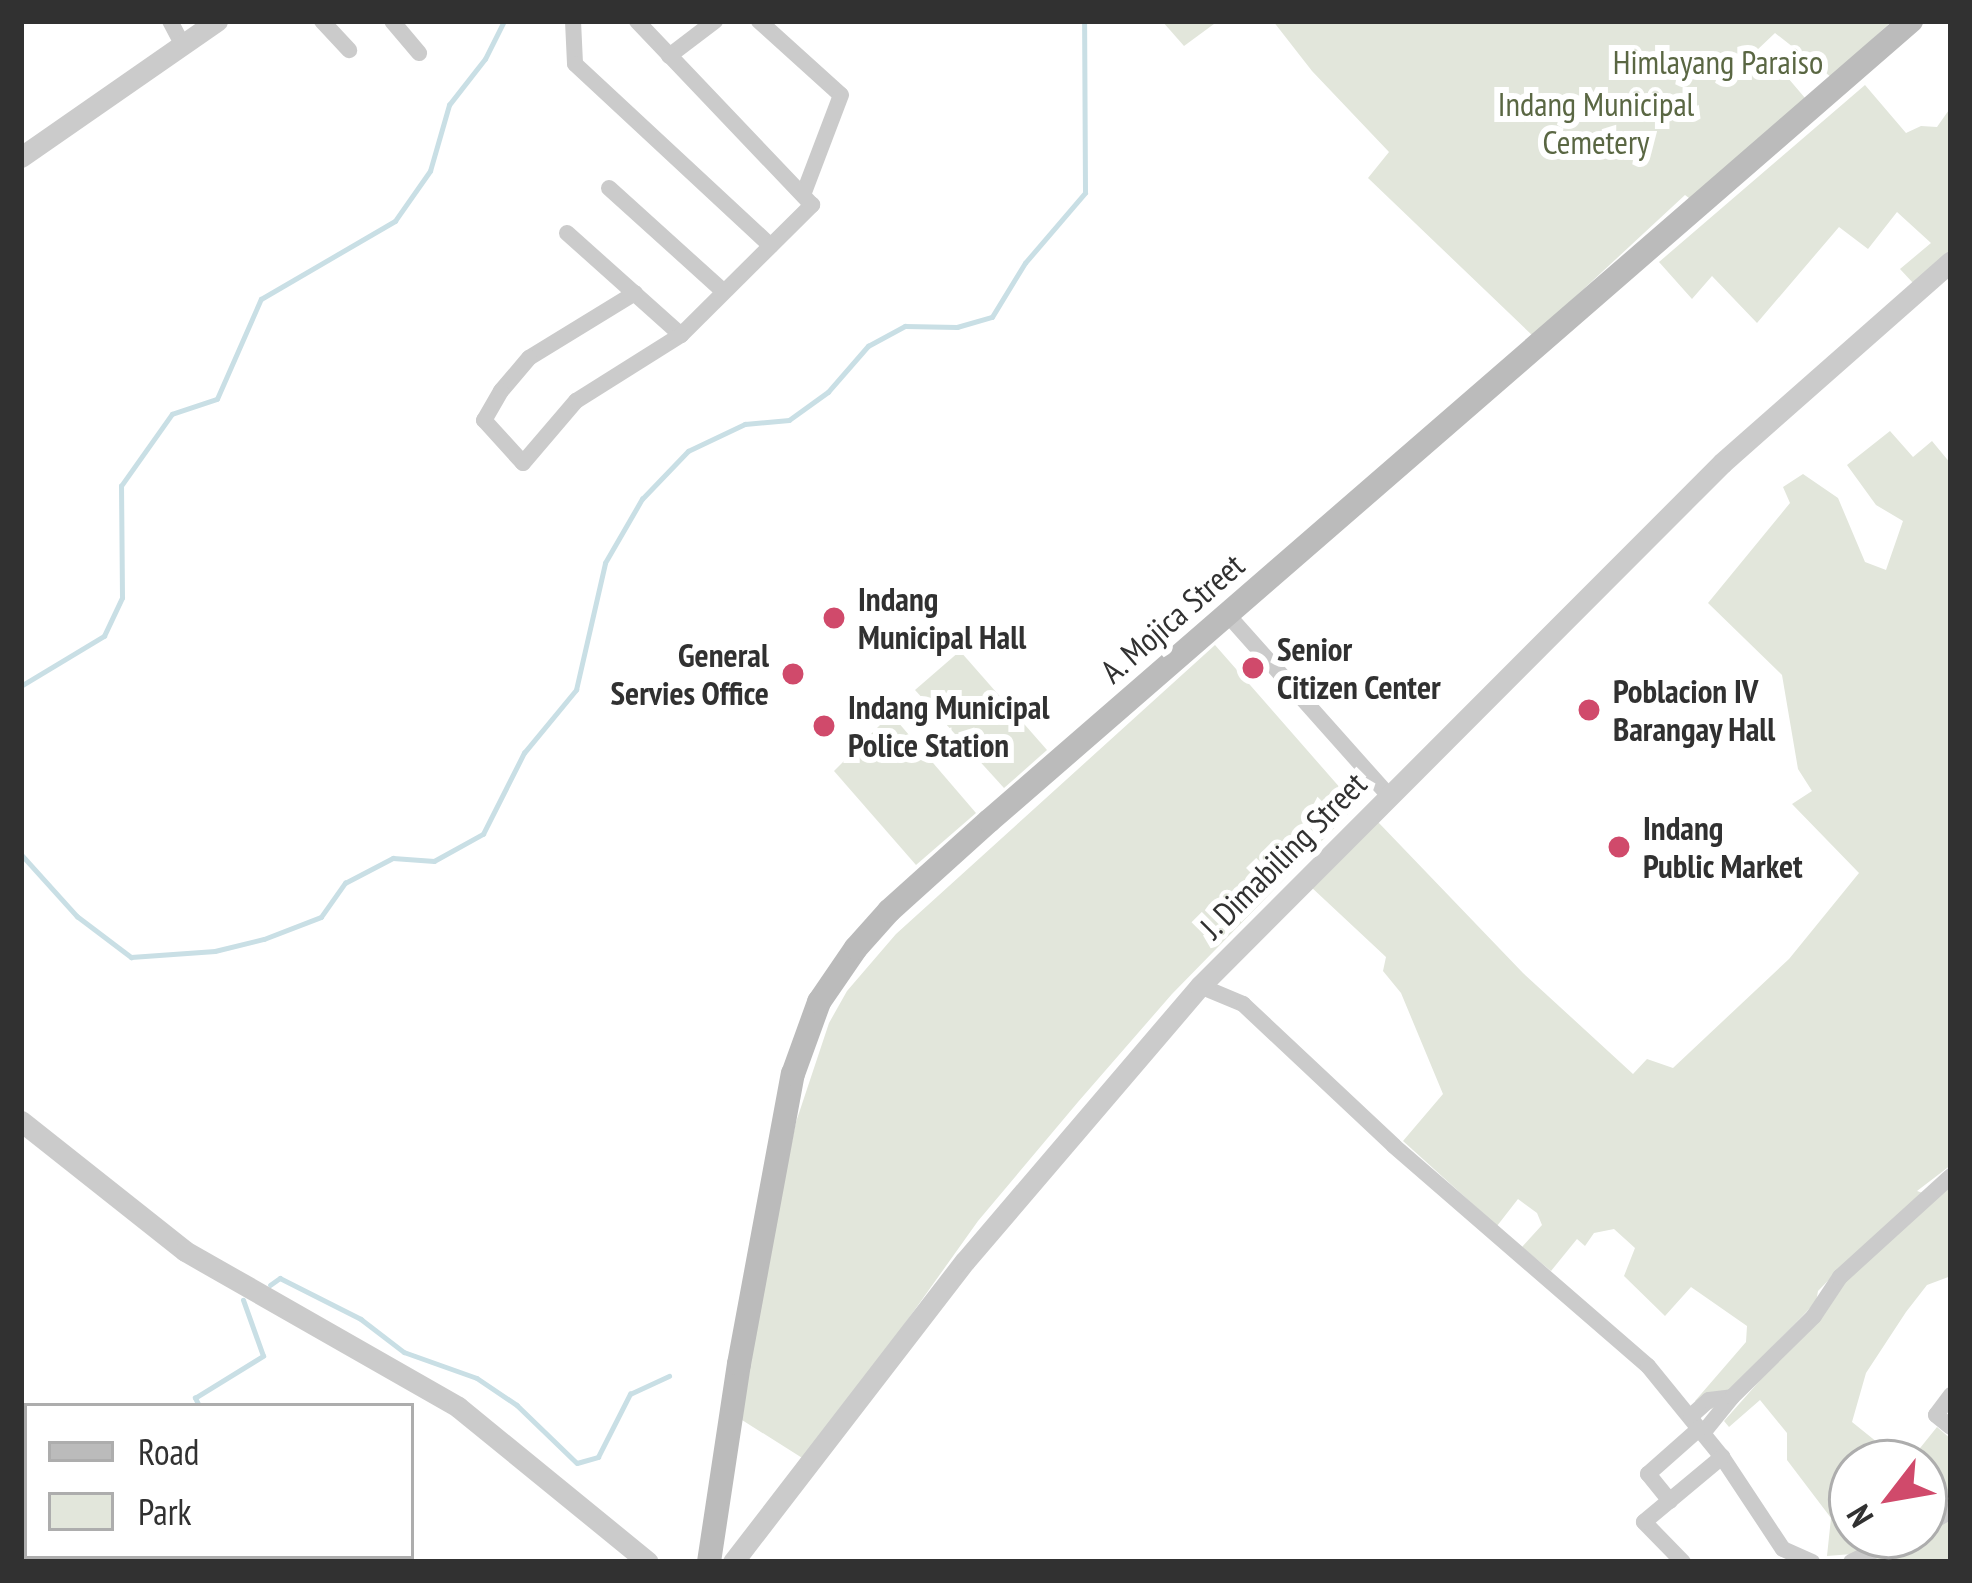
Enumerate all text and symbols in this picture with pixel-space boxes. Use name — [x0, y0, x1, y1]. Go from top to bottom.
park label: Himlayang Paraiso — [1613, 42, 1823, 82]
park label: Indang Municipal Cemetery — [1498, 84, 1694, 162]
street label: A. Mojica Street — [1091, 544, 1253, 692]
place label: Indang Municipal Hall — [858, 579, 1026, 657]
marker: Indang Municipal Hall — [821, 605, 847, 631]
place label: Senior Citizen Center — [1277, 629, 1441, 707]
place label: General Servies Office — [610, 635, 769, 713]
marker: Senior Citizen Center — [1240, 655, 1266, 681]
marker: General Servies Office — [780, 661, 806, 687]
place label: Poblacion IV Barangay Hall — [1613, 671, 1776, 749]
place label: Indang Municipal Police Station — [848, 687, 1049, 765]
marker: Poblacion IV Barangay Hall — [1576, 697, 1602, 723]
marker: Indang Municipal Police Station — [811, 713, 837, 739]
street label: J. Dimabiling Street — [1191, 763, 1375, 947]
place label: Indang Public Market — [1643, 808, 1803, 886]
marker: Indang Public Market — [1606, 834, 1632, 860]
legend — [24, 1403, 414, 1559]
text: Road — [138, 1428, 199, 1475]
north arrow — [1828, 1439, 1948, 1559]
text: Park — [138, 1488, 192, 1535]
text: N — [1836, 1498, 1882, 1535]

